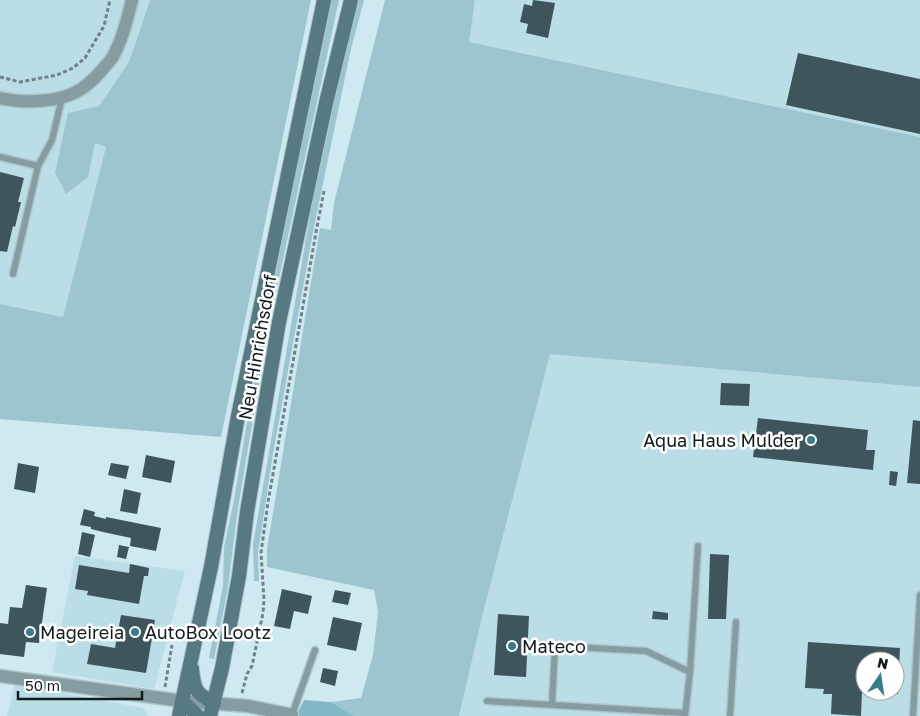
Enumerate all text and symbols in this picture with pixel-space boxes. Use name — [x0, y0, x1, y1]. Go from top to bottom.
street label: Neu Hinrichsdorf — [233, 272, 281, 421]
place label: Aqua Haus Mulder — [643, 429, 801, 451]
marker: Aqua Haus Mulder — [805, 434, 817, 446]
place label: Mageireia — [40, 621, 124, 643]
place label: AutoBox Lootz — [145, 621, 271, 643]
marker: Mageireia — [24, 626, 36, 638]
marker: AutoBox Lootz — [129, 626, 141, 638]
place label: Mateco — [522, 635, 586, 657]
marker: Mateco — [506, 640, 518, 652]
north arrow — [855, 651, 905, 701]
text: N — [876, 653, 890, 672]
scale bar — [18, 668, 141, 700]
text: 50 m — [25, 676, 60, 694]

